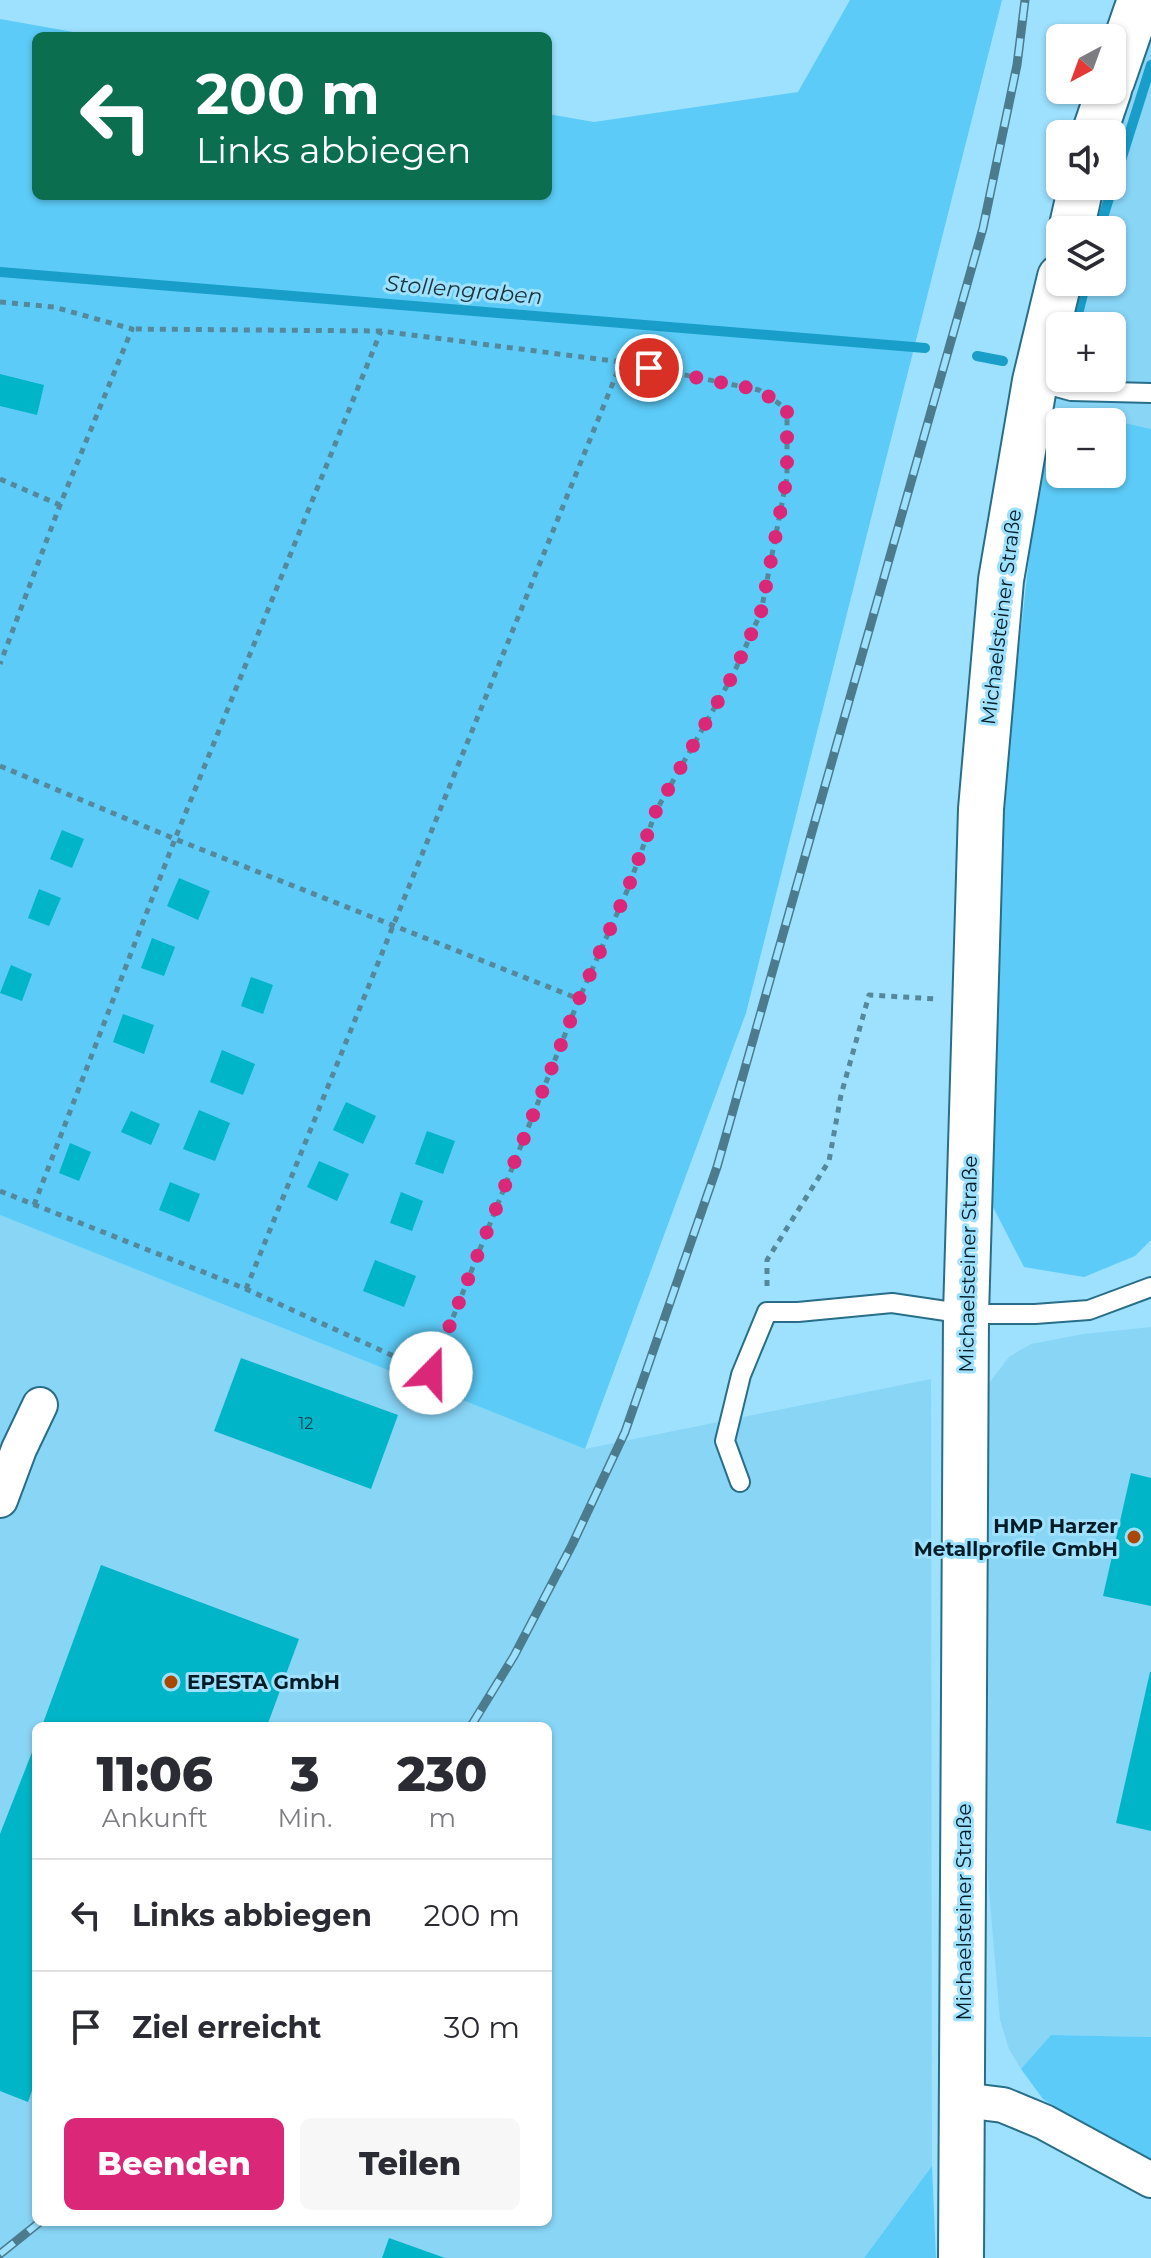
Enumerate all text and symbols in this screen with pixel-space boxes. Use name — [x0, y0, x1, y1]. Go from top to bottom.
north arrow — [1046, 24, 1126, 104]
map controls — [1046, 24, 1126, 488]
text: 200 m — [196, 60, 380, 128]
icon: left — [64, 64, 168, 168]
button: sound — [1046, 120, 1126, 200]
text: Links abbiegen — [196, 128, 471, 172]
button: layers — [1046, 216, 1126, 296]
water label: Stollengraben — [384, 270, 544, 310]
button: + — [1046, 312, 1126, 392]
pin — [615, 334, 683, 402]
icon: arrive — [627, 346, 671, 390]
button: − — [1046, 408, 1126, 488]
street label: Michaelsteiner Straße — [976, 508, 1026, 726]
street label: Michaelsteiner Straße — [954, 1155, 982, 1373]
position arrow — [389, 1331, 473, 1415]
house number: 12 — [299, 1414, 313, 1433]
place label: HMP Harzer Metallprofile GmbH — [914, 1514, 1118, 1561]
marker: HMP Harzer Metallprofile GmbH — [1125, 1528, 1143, 1546]
place label: EPESTA GmbH — [187, 1670, 340, 1694]
marker: EPESTA GmbH — [162, 1673, 180, 1691]
text: 11:06 — [97, 1745, 213, 1803]
text: 3 — [290, 1745, 319, 1803]
text: 230 — [397, 1745, 488, 1803]
text: Ankunft — [102, 1802, 208, 1834]
text: Min. — [278, 1802, 332, 1834]
text: m — [428, 1802, 456, 1834]
street label: Michaelsteiner Straße — [952, 1803, 976, 2021]
icon: left — [64, 1893, 108, 1937]
text: Links abbiegen — [132, 1897, 372, 1934]
text: 200 m — [424, 1897, 520, 1934]
icon: arrive — [64, 2005, 108, 2049]
text: Ziel erreicht — [132, 2009, 321, 2046]
text: 30 m — [444, 2009, 520, 2046]
button: Beenden — [64, 2118, 284, 2210]
button: Teilen — [300, 2118, 520, 2210]

